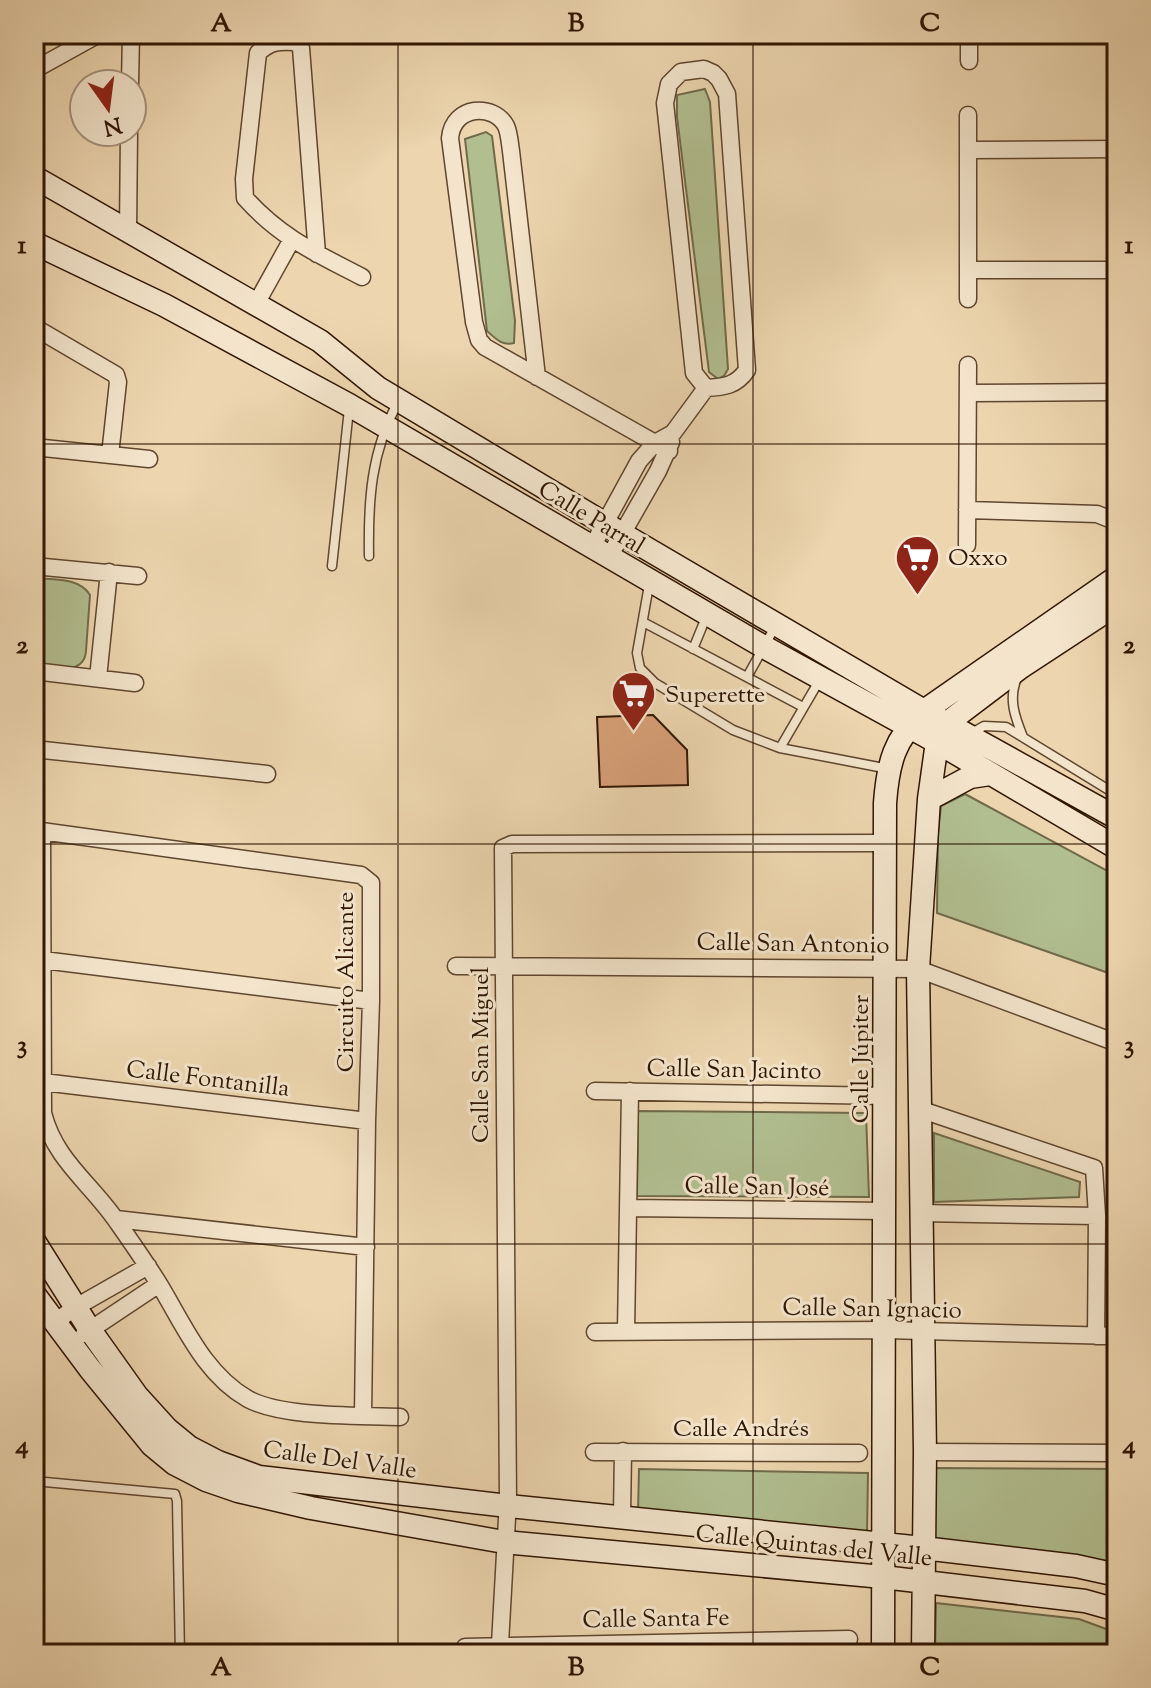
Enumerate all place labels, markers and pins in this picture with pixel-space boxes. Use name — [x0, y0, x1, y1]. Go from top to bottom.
supermarket icon: Oxxo — [893, 533, 941, 596]
place label: Oxxo — [948, 542, 1008, 576]
supermarket icon: Superette — [610, 670, 658, 733]
place label: Superette — [665, 679, 765, 713]

